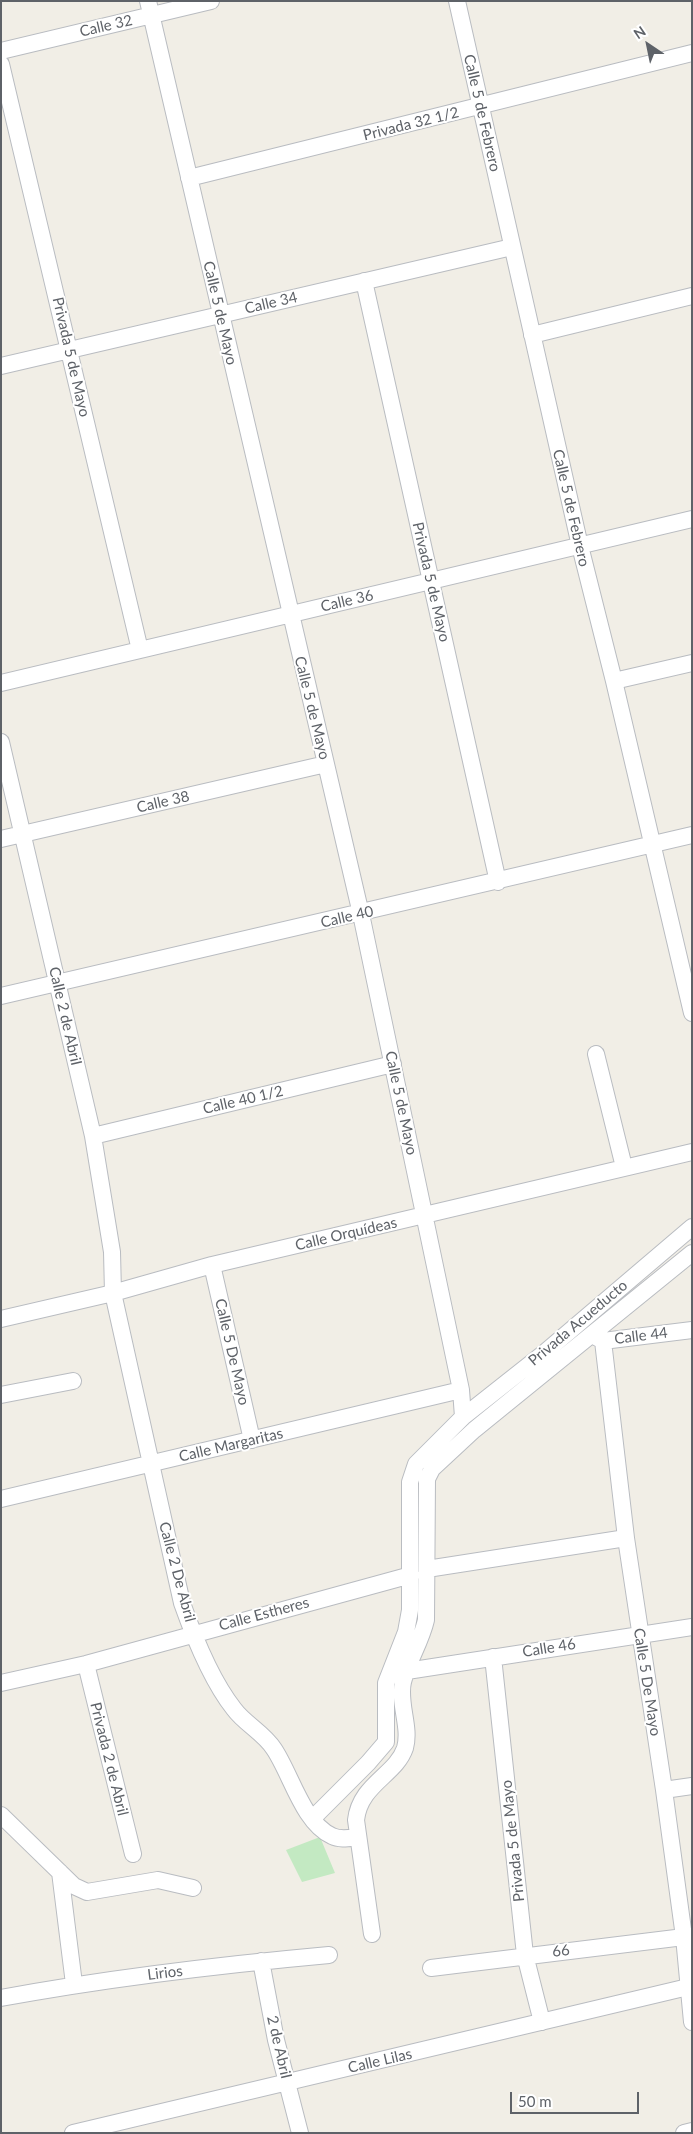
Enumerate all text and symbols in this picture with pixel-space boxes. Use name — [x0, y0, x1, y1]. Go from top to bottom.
street label: Calle 32 — [78, 11, 134, 41]
north arrow — [623, 20, 673, 70]
text: N — [630, 22, 649, 42]
street label: Calle 5 de Febrero — [460, 53, 504, 173]
street label: Privada 32 1/2 — [361, 103, 461, 145]
street label: Calle 5 de Mayo — [199, 259, 241, 367]
street label: Calle 34 — [243, 288, 299, 318]
street label: Privada 5 de Mayo — [48, 295, 94, 419]
street label: Calle 5 de Febrero — [549, 448, 593, 568]
street label: Privada 5 de Mayo — [408, 520, 454, 644]
street label: Calle 36 — [319, 586, 375, 616]
street label: Calle 5 de Mayo — [290, 654, 334, 762]
street label: Calle 38 — [135, 787, 191, 817]
street label: Calle 40 — [319, 902, 375, 932]
street label: Calle 2 de Abril — [45, 965, 85, 1067]
street label: Calle 5 de Mayo — [381, 1049, 421, 1157]
street label: Calle 40 1/2 — [201, 1082, 285, 1118]
street label: Calle Orquídeas — [293, 1214, 399, 1254]
street label: Privada Acueducto — [525, 1276, 631, 1370]
street label: Calle 5 De Mayo — [211, 1297, 253, 1407]
street label: Calle 44 — [613, 1324, 669, 1348]
street label: Calle Margaritas — [177, 1424, 285, 1466]
street label: Calle 2 De Abril — [155, 1520, 199, 1624]
street label: Calle Estheres — [217, 1593, 311, 1635]
street label: Calle 5 De Mayo — [630, 1627, 664, 1737]
street label: Calle 46 — [521, 1635, 577, 1661]
street label: Privada 2 de Abril — [86, 1700, 132, 1818]
street label: Privada 5 de Mayo — [498, 1779, 528, 1903]
street label: 66 — [551, 1941, 571, 1961]
street label: Lirios — [146, 1962, 184, 1984]
street label: 2 de Abril — [263, 2014, 295, 2080]
street label: Calle Lilas — [346, 2045, 414, 2077]
scale bar — [513, 2082, 642, 2114]
text: 50 m — [518, 2092, 552, 2110]

